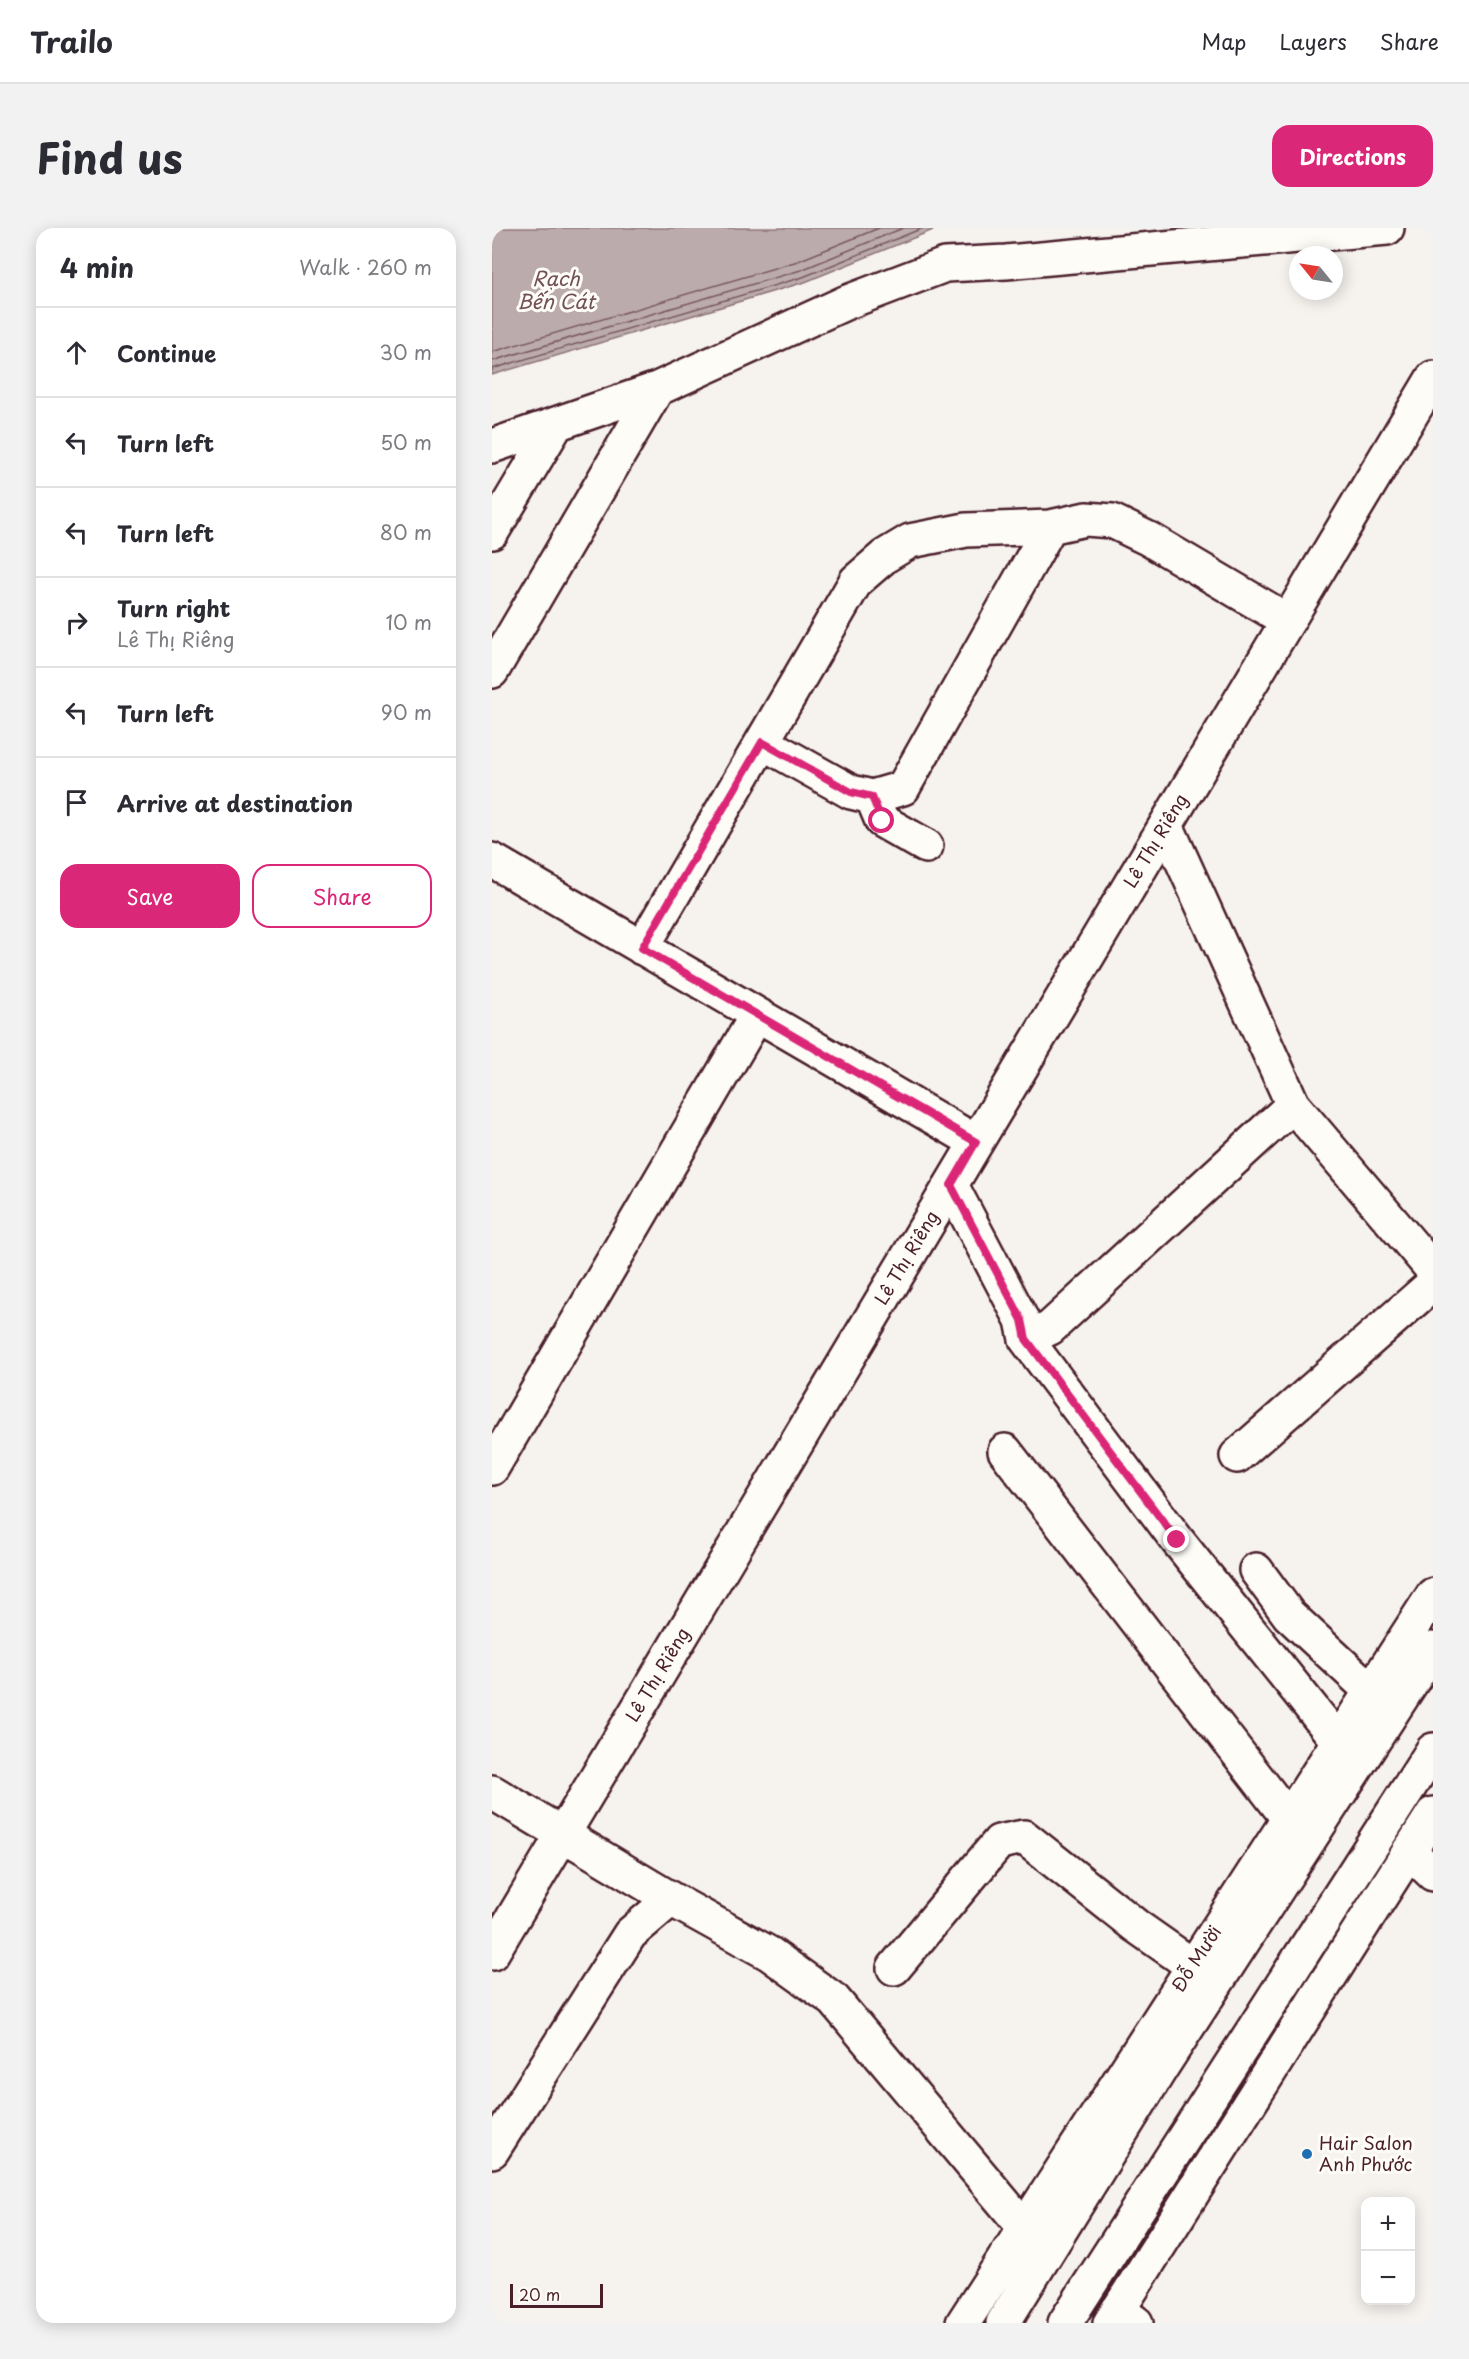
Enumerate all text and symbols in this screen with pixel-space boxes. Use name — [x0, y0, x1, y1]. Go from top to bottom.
text: Trailo — [30, 20, 113, 63]
text: Map — [1202, 25, 1246, 57]
text: Layers — [1279, 25, 1347, 57]
text: Share — [1380, 25, 1439, 57]
text: Find us — [36, 125, 183, 188]
button: Directions — [1272, 125, 1433, 187]
north arrow — [1289, 246, 1343, 300]
text: 4 min — [60, 248, 134, 287]
text: Walk · 260 m — [299, 252, 432, 282]
water label: Rạch Bến Cát — [517, 263, 598, 316]
icon: ahead — [60, 336, 93, 369]
text: Continue — [117, 336, 216, 369]
text: 30 m — [379, 337, 432, 367]
icon: left — [60, 426, 93, 459]
text: Turn left — [117, 426, 214, 459]
text: 50 m — [380, 427, 432, 457]
icon: left — [60, 516, 93, 549]
text: Turn left — [117, 516, 214, 549]
text: 80 m — [380, 517, 432, 547]
text: Turn right — [117, 591, 230, 624]
icon: right — [60, 606, 93, 639]
text: 10 m — [385, 607, 432, 637]
text: Lê Thị Riêng — [117, 624, 235, 654]
icon: left — [60, 696, 93, 729]
text: Turn left — [117, 696, 214, 729]
text: 90 m — [381, 697, 432, 727]
icon: arrive — [60, 786, 93, 819]
text: Arrive at destination — [117, 786, 353, 819]
street label: Lê Thị Riêng — [1116, 788, 1194, 893]
route start — [868, 807, 894, 833]
button: Save — [60, 864, 240, 928]
button: Share — [252, 864, 432, 928]
street label: Lê Thị Riêng — [867, 1205, 945, 1310]
route end — [1163, 1526, 1189, 1552]
street label: Lê Thị Riêng — [618, 1622, 696, 1727]
street label: Đỗ Mười — [1164, 1920, 1227, 1997]
place label: Hair Salon Anh Phước — [1319, 2129, 1413, 2177]
marker: Hair Salon Anh Phước — [1300, 2147, 1314, 2161]
map controls — [1361, 2197, 1415, 2305]
button: + — [1361, 2197, 1415, 2251]
button: − — [1361, 2251, 1415, 2305]
scale bar — [510, 2281, 603, 2308]
text: 20 m — [519, 2282, 560, 2306]

